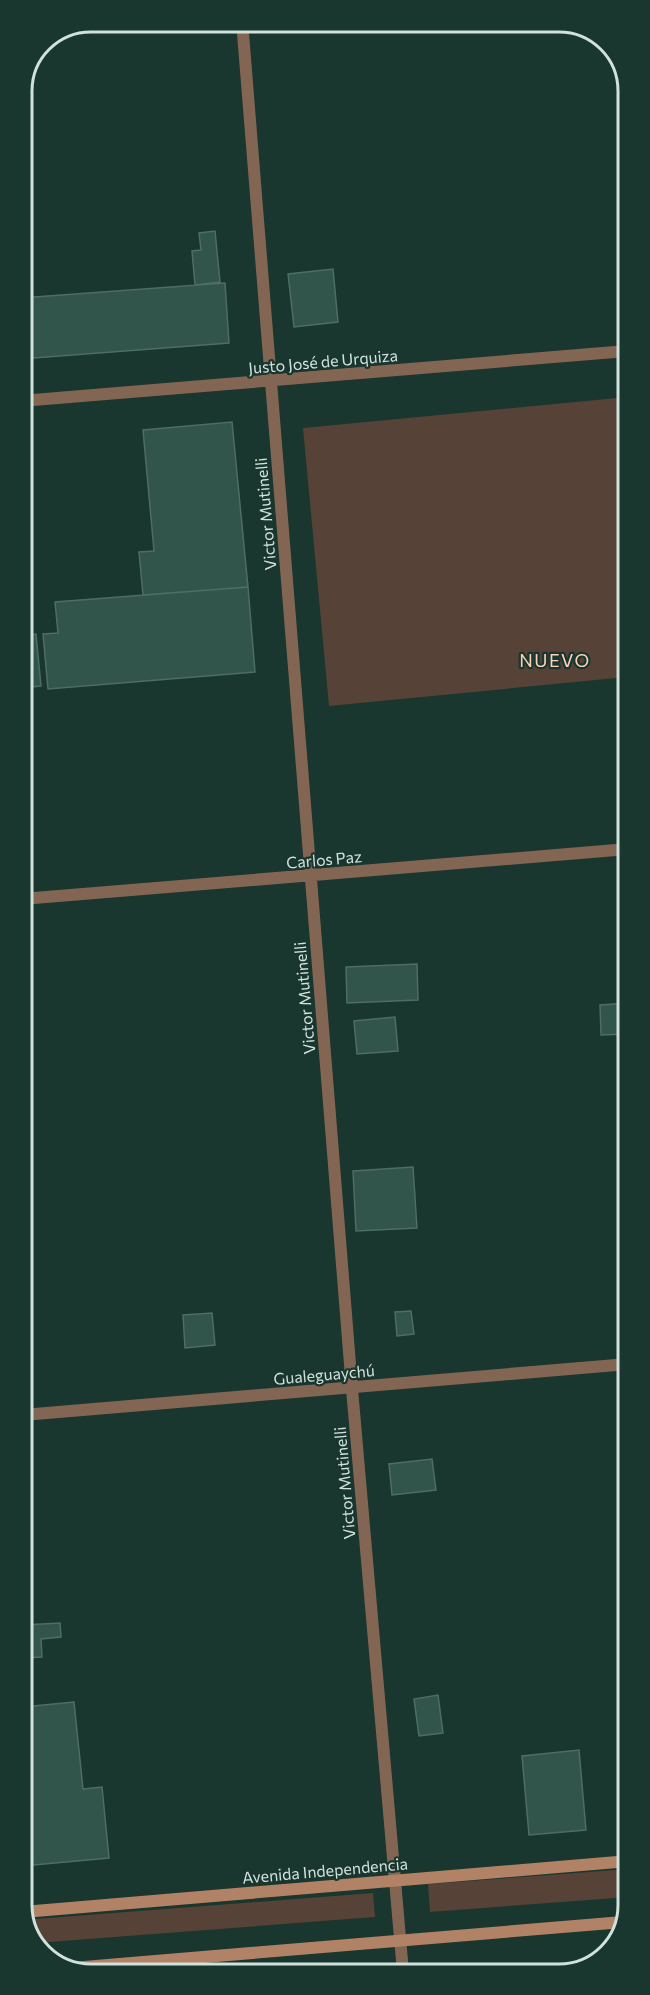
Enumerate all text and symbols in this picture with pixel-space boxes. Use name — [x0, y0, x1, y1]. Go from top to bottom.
street label: Justo José de Urquiza — [247, 345, 399, 377]
street label: Victor Mutinelli — [251, 457, 279, 571]
district label: NUEVO — [519, 649, 591, 671]
street label: Carlos Paz — [285, 846, 363, 872]
street label: Victor Mutinelli — [290, 941, 318, 1055]
street label: Gualeguaychú — [273, 1360, 375, 1388]
street label: Victor Mutinelli — [330, 1426, 358, 1540]
street label: Avenida Independencia — [241, 1853, 409, 1887]

